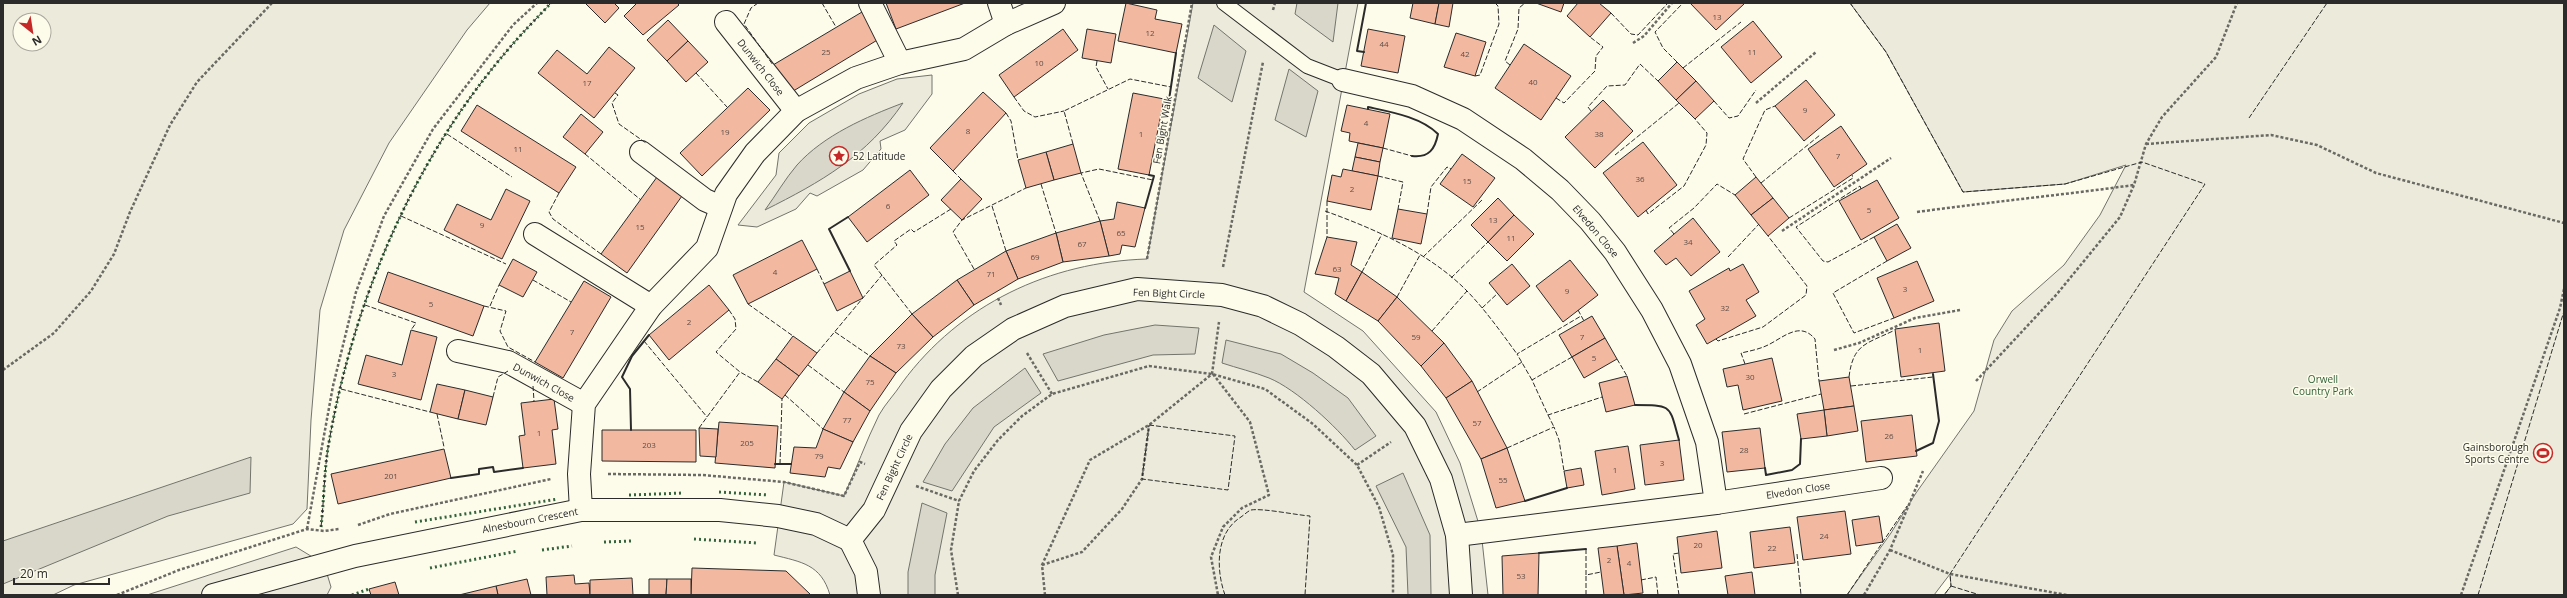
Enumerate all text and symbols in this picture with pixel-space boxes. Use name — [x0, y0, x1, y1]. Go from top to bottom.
house number: 13 — [1712, 11, 1722, 22]
north arrow — [12, 12, 52, 52]
house number: 12 — [1145, 27, 1155, 38]
text: N — [30, 32, 45, 50]
street label: Dunwich Close — [734, 36, 788, 99]
house number: 44 — [1379, 38, 1389, 49]
house number: 25 — [821, 46, 831, 57]
house number: 11 — [1747, 46, 1757, 57]
house number: 42 — [1460, 48, 1470, 59]
house number: 10 — [1034, 57, 1044, 68]
house number: 40 — [1528, 76, 1538, 87]
house number: 17 — [582, 77, 592, 88]
street label: Fen Bight Walk — [1149, 94, 1175, 165]
house number: 9 — [1803, 104, 1808, 115]
house number: 4 — [1364, 117, 1369, 128]
house number: 8 — [966, 125, 971, 136]
house number: 19 — [720, 126, 730, 137]
house number: 1 — [1139, 128, 1143, 139]
house number: 38 — [1594, 128, 1604, 139]
house number: 11 — [513, 143, 523, 154]
place icon: 52 Latitude — [828, 145, 850, 167]
place label: 52 Latitude — [853, 149, 906, 163]
house number: 7 — [1836, 150, 1841, 161]
house number: 36 — [1635, 173, 1645, 184]
house number: 15 — [1462, 175, 1472, 186]
house number: 2 — [1350, 183, 1355, 194]
house number: 6 — [886, 200, 891, 211]
street label: Elvedon Close — [1570, 202, 1622, 261]
house number: 5 — [1867, 204, 1872, 215]
house number: 13 — [1488, 214, 1498, 225]
house number: 9 — [480, 219, 485, 230]
house number: 15 — [635, 221, 645, 232]
house number: 65 — [1116, 227, 1126, 238]
house number: 11 — [1506, 232, 1516, 243]
house number: 34 — [1683, 236, 1693, 247]
house number: 67 — [1077, 238, 1087, 249]
house number: 69 — [1030, 251, 1040, 262]
house number: 63 — [1332, 263, 1342, 274]
house number: 4 — [773, 266, 778, 277]
house number: 71 — [986, 268, 996, 279]
house number: 3 — [1903, 283, 1908, 294]
street label: Fen Bight Circle — [1133, 285, 1206, 301]
house number: 9 — [1565, 285, 1570, 296]
house number: 5 — [429, 298, 434, 309]
house number: 32 — [1720, 302, 1730, 313]
house number: 2 — [687, 316, 692, 327]
house number: 7 — [570, 326, 575, 337]
house number: 59 — [1411, 331, 1421, 342]
house number: 7 — [1580, 331, 1585, 342]
house number: 73 — [896, 340, 906, 351]
house number: 1 — [1918, 344, 1922, 355]
house number: 5 — [1592, 352, 1597, 363]
street label: Dunwich Close — [511, 359, 578, 405]
house number: 3 — [392, 368, 397, 379]
house number: 30 — [1745, 371, 1755, 382]
park label: Orwell Country Park — [2293, 372, 2354, 398]
house number: 75 — [865, 376, 875, 387]
house number: 77 — [842, 414, 852, 425]
house number: 57 — [1472, 417, 1482, 428]
house number: 1 — [537, 427, 541, 438]
house number: 26 — [1884, 430, 1894, 441]
street label: Fen Bight Circle — [872, 431, 916, 503]
house number: 205 — [740, 437, 754, 448]
house number: 203 — [642, 439, 656, 450]
place label: Gainsborough Sports Centre — [2463, 440, 2529, 466]
sports icon: Gainsborough Sports Centre — [2532, 442, 2554, 464]
house number: 28 — [1739, 444, 1749, 455]
house number: 79 — [814, 450, 824, 461]
house number: 3 — [1660, 457, 1665, 468]
house number: 1 — [1613, 464, 1617, 475]
house number: 201 — [384, 470, 398, 481]
house number: 55 — [1498, 474, 1508, 485]
street label: Elvedon Close — [1765, 478, 1831, 502]
street label: Alnesbourn Crescent — [481, 504, 580, 536]
house number: 24 — [1819, 530, 1829, 541]
house number: 20 — [1693, 539, 1703, 550]
house number: 22 — [1767, 542, 1777, 553]
house number: 2 — [1607, 554, 1612, 565]
house number: 4 — [1627, 557, 1632, 568]
scale bar — [14, 560, 109, 586]
text: 20 m — [20, 565, 48, 582]
house number: 53 — [1516, 570, 1526, 581]

